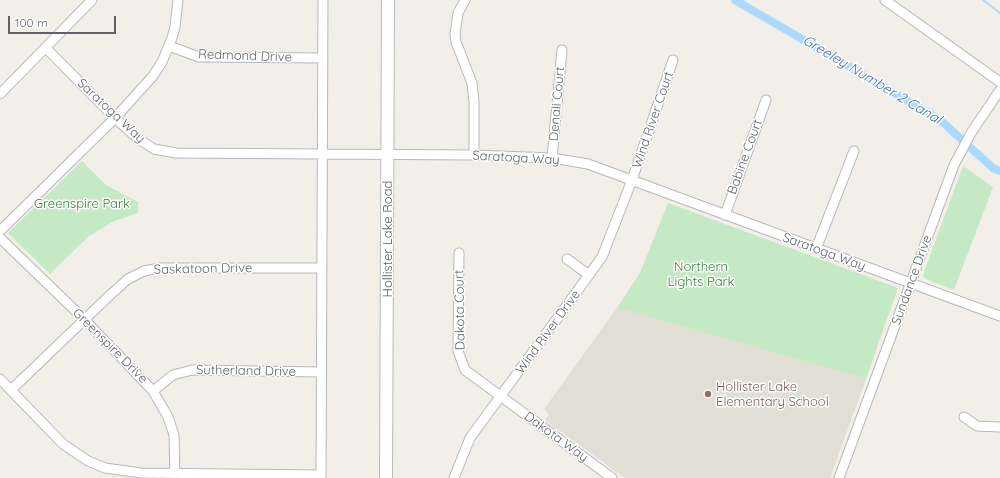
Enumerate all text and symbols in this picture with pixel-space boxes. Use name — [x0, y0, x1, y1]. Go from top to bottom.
scale bar — [10, 8, 118, 34]
text: 100 m — [15, 15, 48, 30]
water label: Greeley Number 2 Canal — [800, 32, 944, 128]
street label: Redmond Drive — [198, 47, 292, 65]
street label: Denali Court — [546, 66, 568, 142]
street label: Wind River Court — [629, 69, 677, 171]
street label: Saratoga Way — [74, 76, 148, 146]
street label: Babine Court — [724, 117, 766, 197]
street label: Saratoga Way — [472, 148, 560, 168]
street label: Hollister Lake Road — [380, 181, 396, 297]
park label: Greenspire Park — [34, 196, 130, 212]
street label: Saratoga Way — [780, 230, 868, 274]
street label: Sundance Drive — [889, 233, 935, 327]
park label: Northern Lights Park — [667, 259, 735, 290]
street label: Saskatoon Drive — [154, 260, 252, 278]
street label: Dakota Court — [451, 270, 469, 350]
street label: Wind River Drive — [512, 287, 584, 377]
street label: Greenspire Drive — [69, 305, 151, 387]
street label: Sutherland Drive — [196, 362, 296, 380]
place label: Hollister Lake Elementary School — [716, 379, 829, 410]
marker: Hollister Lake Elementary School — [703, 389, 713, 399]
street label: Dakota Way — [521, 409, 591, 465]

